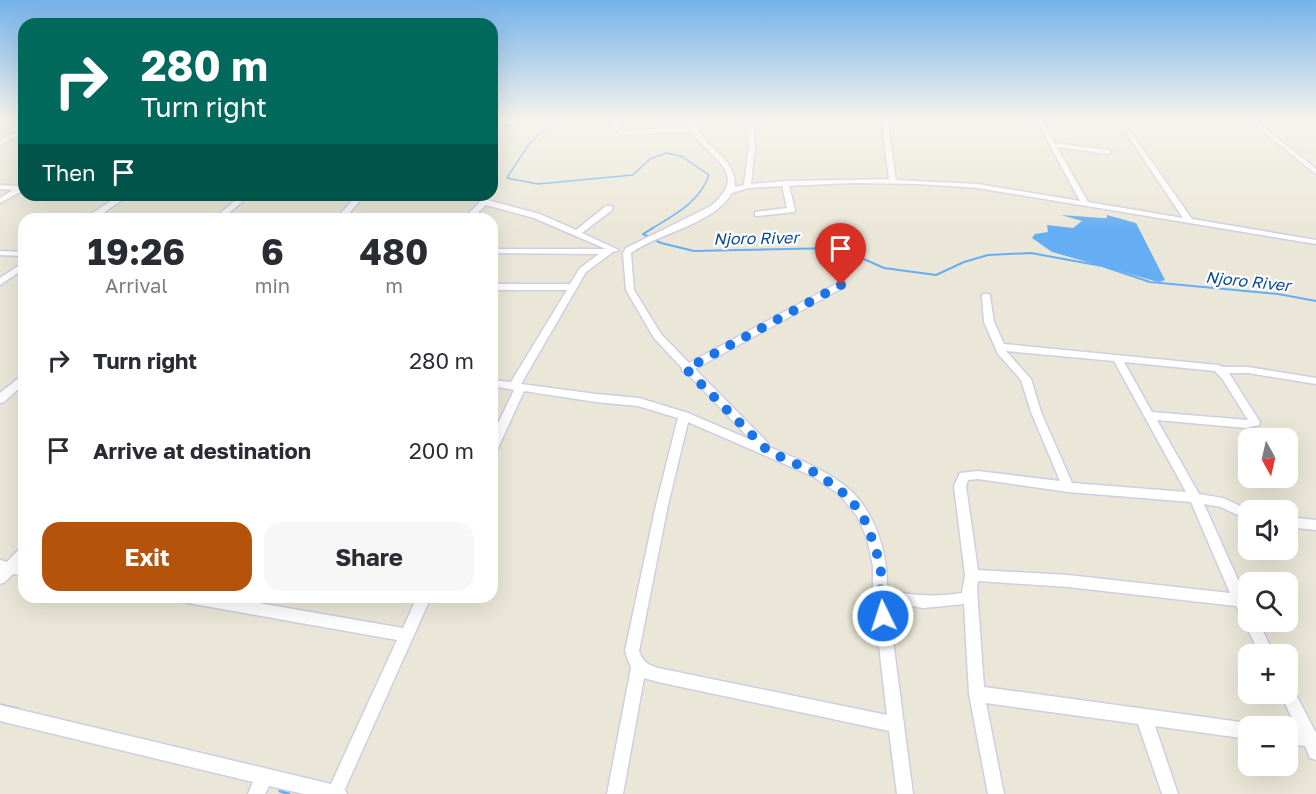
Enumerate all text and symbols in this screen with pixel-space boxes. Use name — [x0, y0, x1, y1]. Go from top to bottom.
text: 280 m — [141, 40, 268, 90]
icon: right — [42, 42, 120, 120]
text: Turn right — [141, 91, 267, 123]
icon: arrive — [107, 156, 140, 189]
text: Then — [42, 159, 95, 186]
pin — [815, 223, 866, 285]
water label: Njoro River — [713, 227, 801, 249]
text: 19:26 — [87, 230, 185, 273]
text: 6 — [261, 230, 284, 273]
text: 480 — [360, 230, 428, 273]
icon: arrive — [824, 232, 857, 265]
water label: Njoro River — [1205, 267, 1294, 296]
text: Arrival — [105, 273, 168, 297]
text: min — [255, 273, 290, 297]
text: m — [385, 273, 403, 297]
icon: right — [42, 344, 75, 377]
text: Turn right — [93, 347, 197, 374]
text: 280 m — [409, 347, 474, 374]
north arrow — [1238, 428, 1298, 488]
map controls — [1238, 428, 1298, 776]
icon: arrive — [42, 434, 75, 467]
text: Arrive at destination — [93, 437, 311, 464]
text: 200 m — [409, 437, 474, 464]
button: sound — [1238, 500, 1298, 560]
button: Exit — [42, 522, 252, 591]
button: Share — [264, 522, 474, 591]
button: search — [1238, 572, 1298, 632]
position arrow — [851, 584, 915, 648]
button: + — [1238, 644, 1298, 704]
button: − — [1238, 716, 1298, 776]

